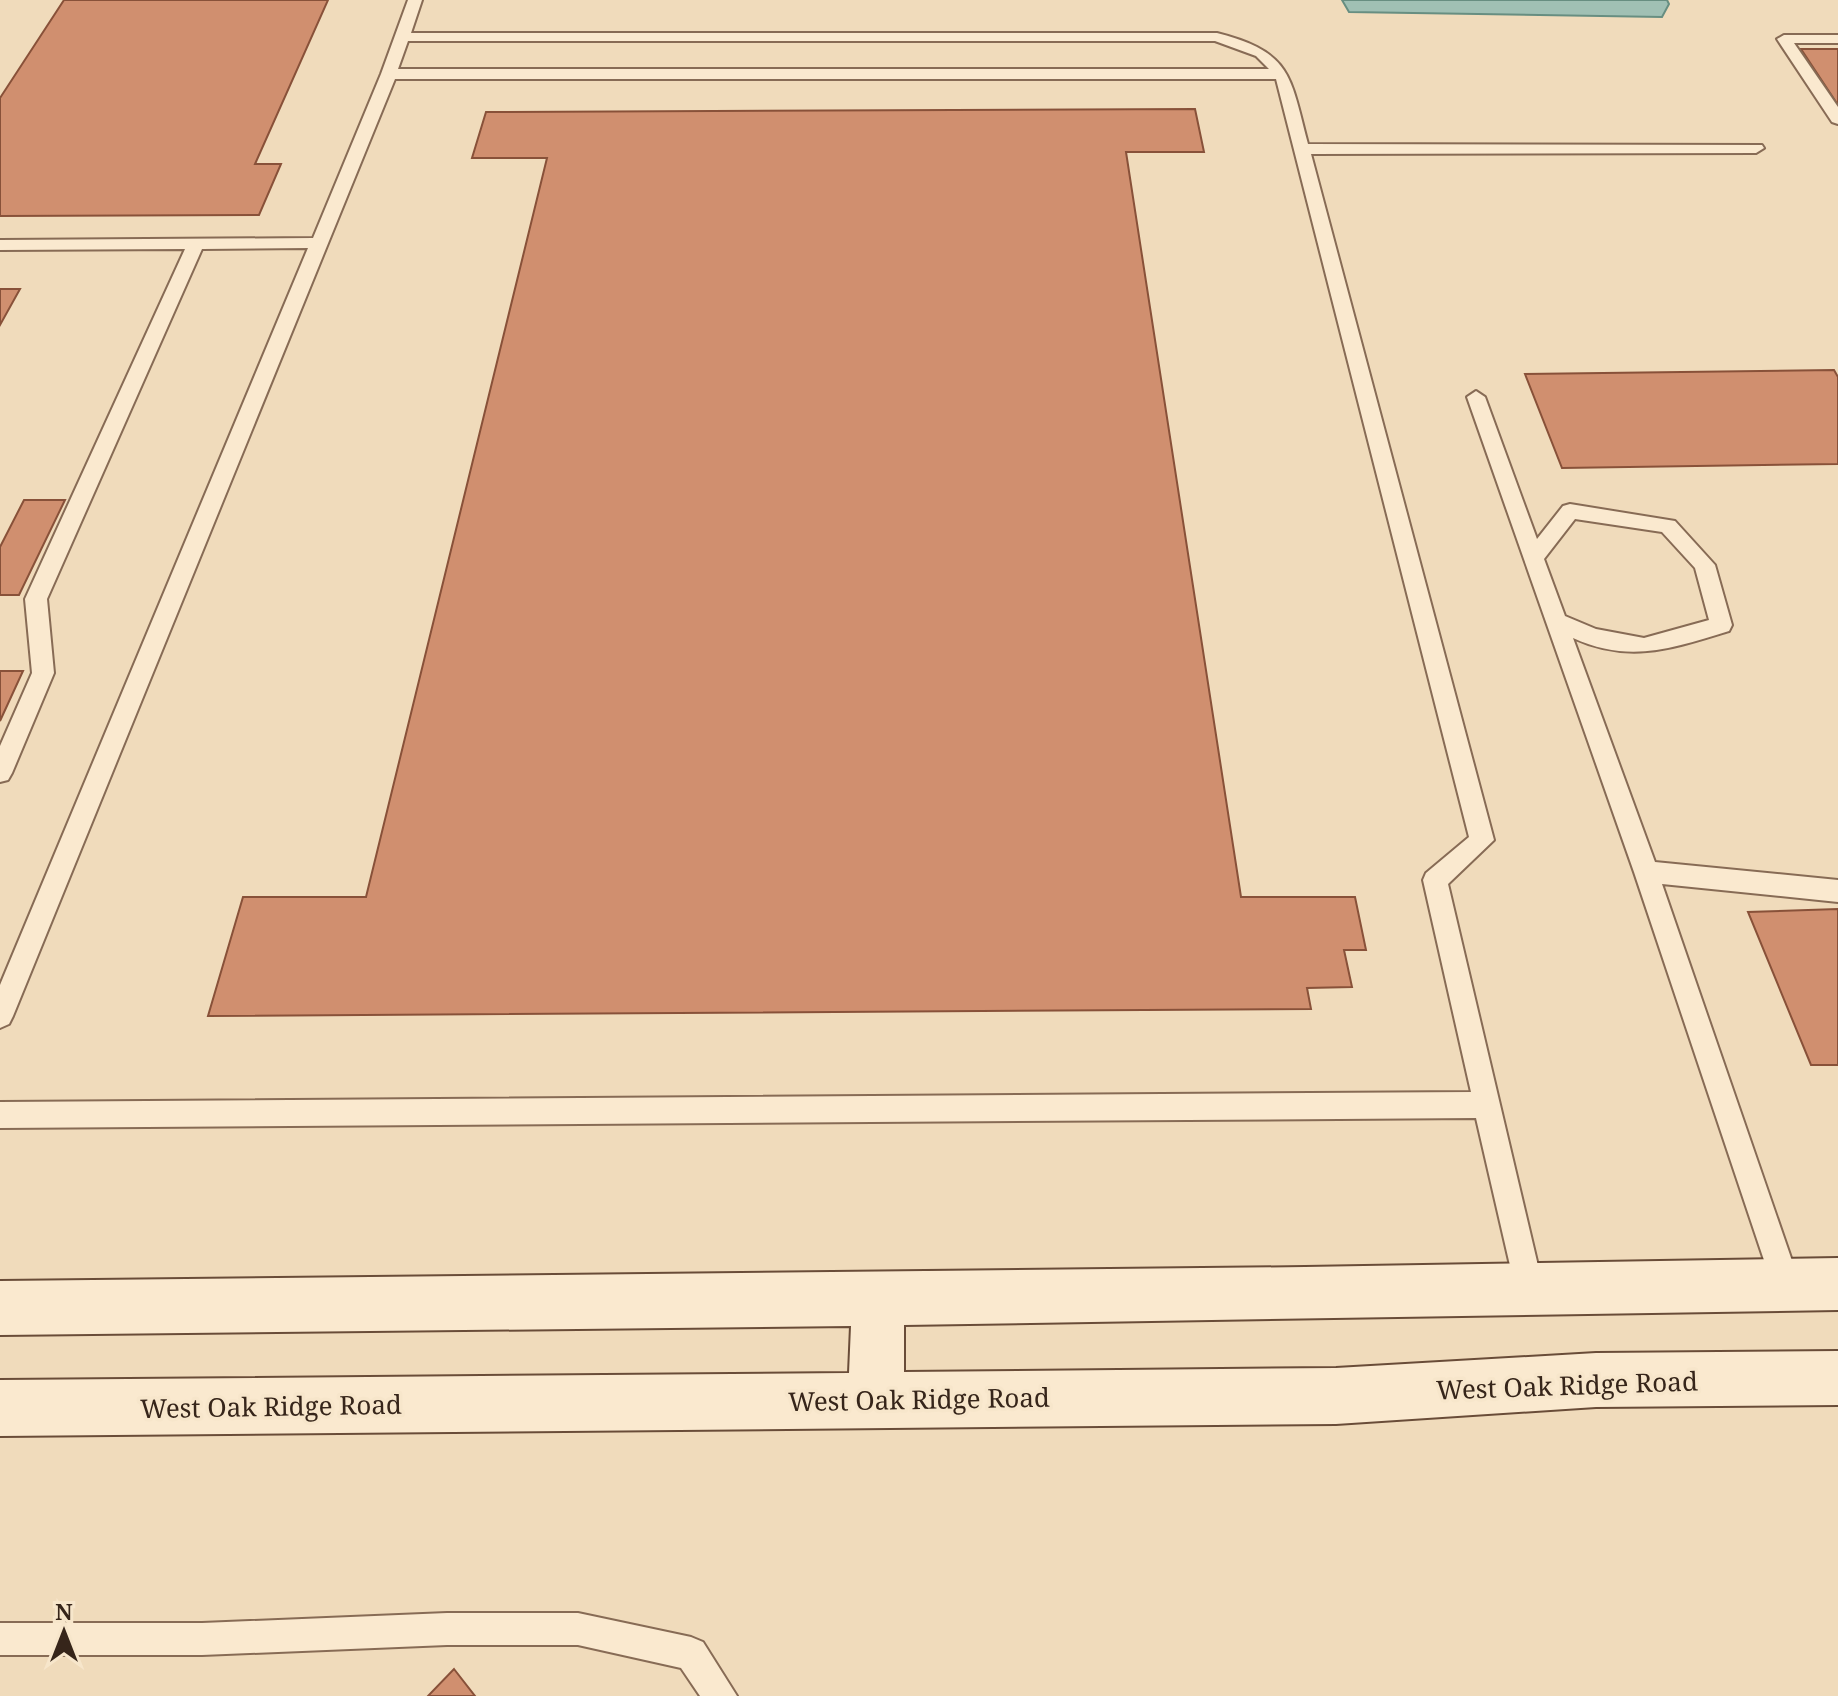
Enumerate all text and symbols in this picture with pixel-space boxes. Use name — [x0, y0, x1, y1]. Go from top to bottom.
street label: West Oak Ridge Road — [1436, 1362, 1698, 1408]
street label: West Oak Ridge Road — [788, 1379, 1050, 1419]
street label: West Oak Ridge Road — [140, 1386, 402, 1426]
north arrow — [24, 1592, 104, 1672]
text: N — [55, 1596, 73, 1626]

